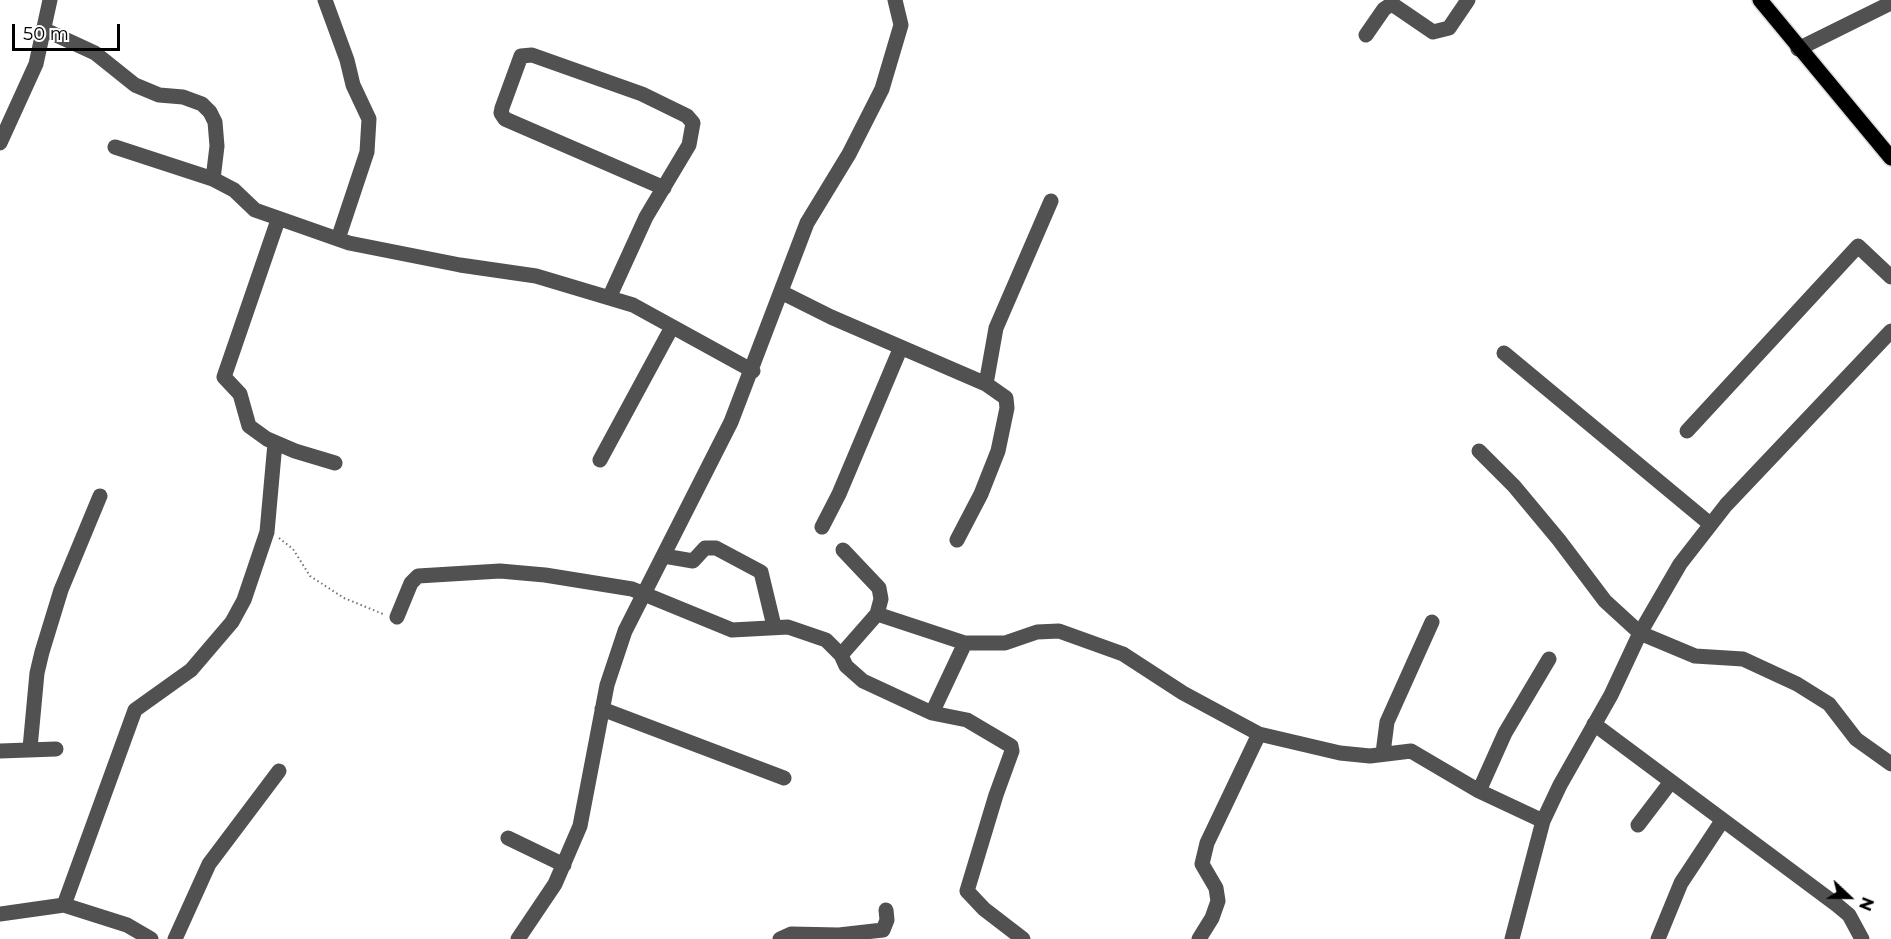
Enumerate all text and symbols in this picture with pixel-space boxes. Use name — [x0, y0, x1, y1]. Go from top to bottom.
scale bar — [15, 12, 123, 50]
text: 50 m — [23, 23, 69, 45]
north arrow — [1819, 867, 1879, 927]
text: N — [1855, 894, 1877, 913]

